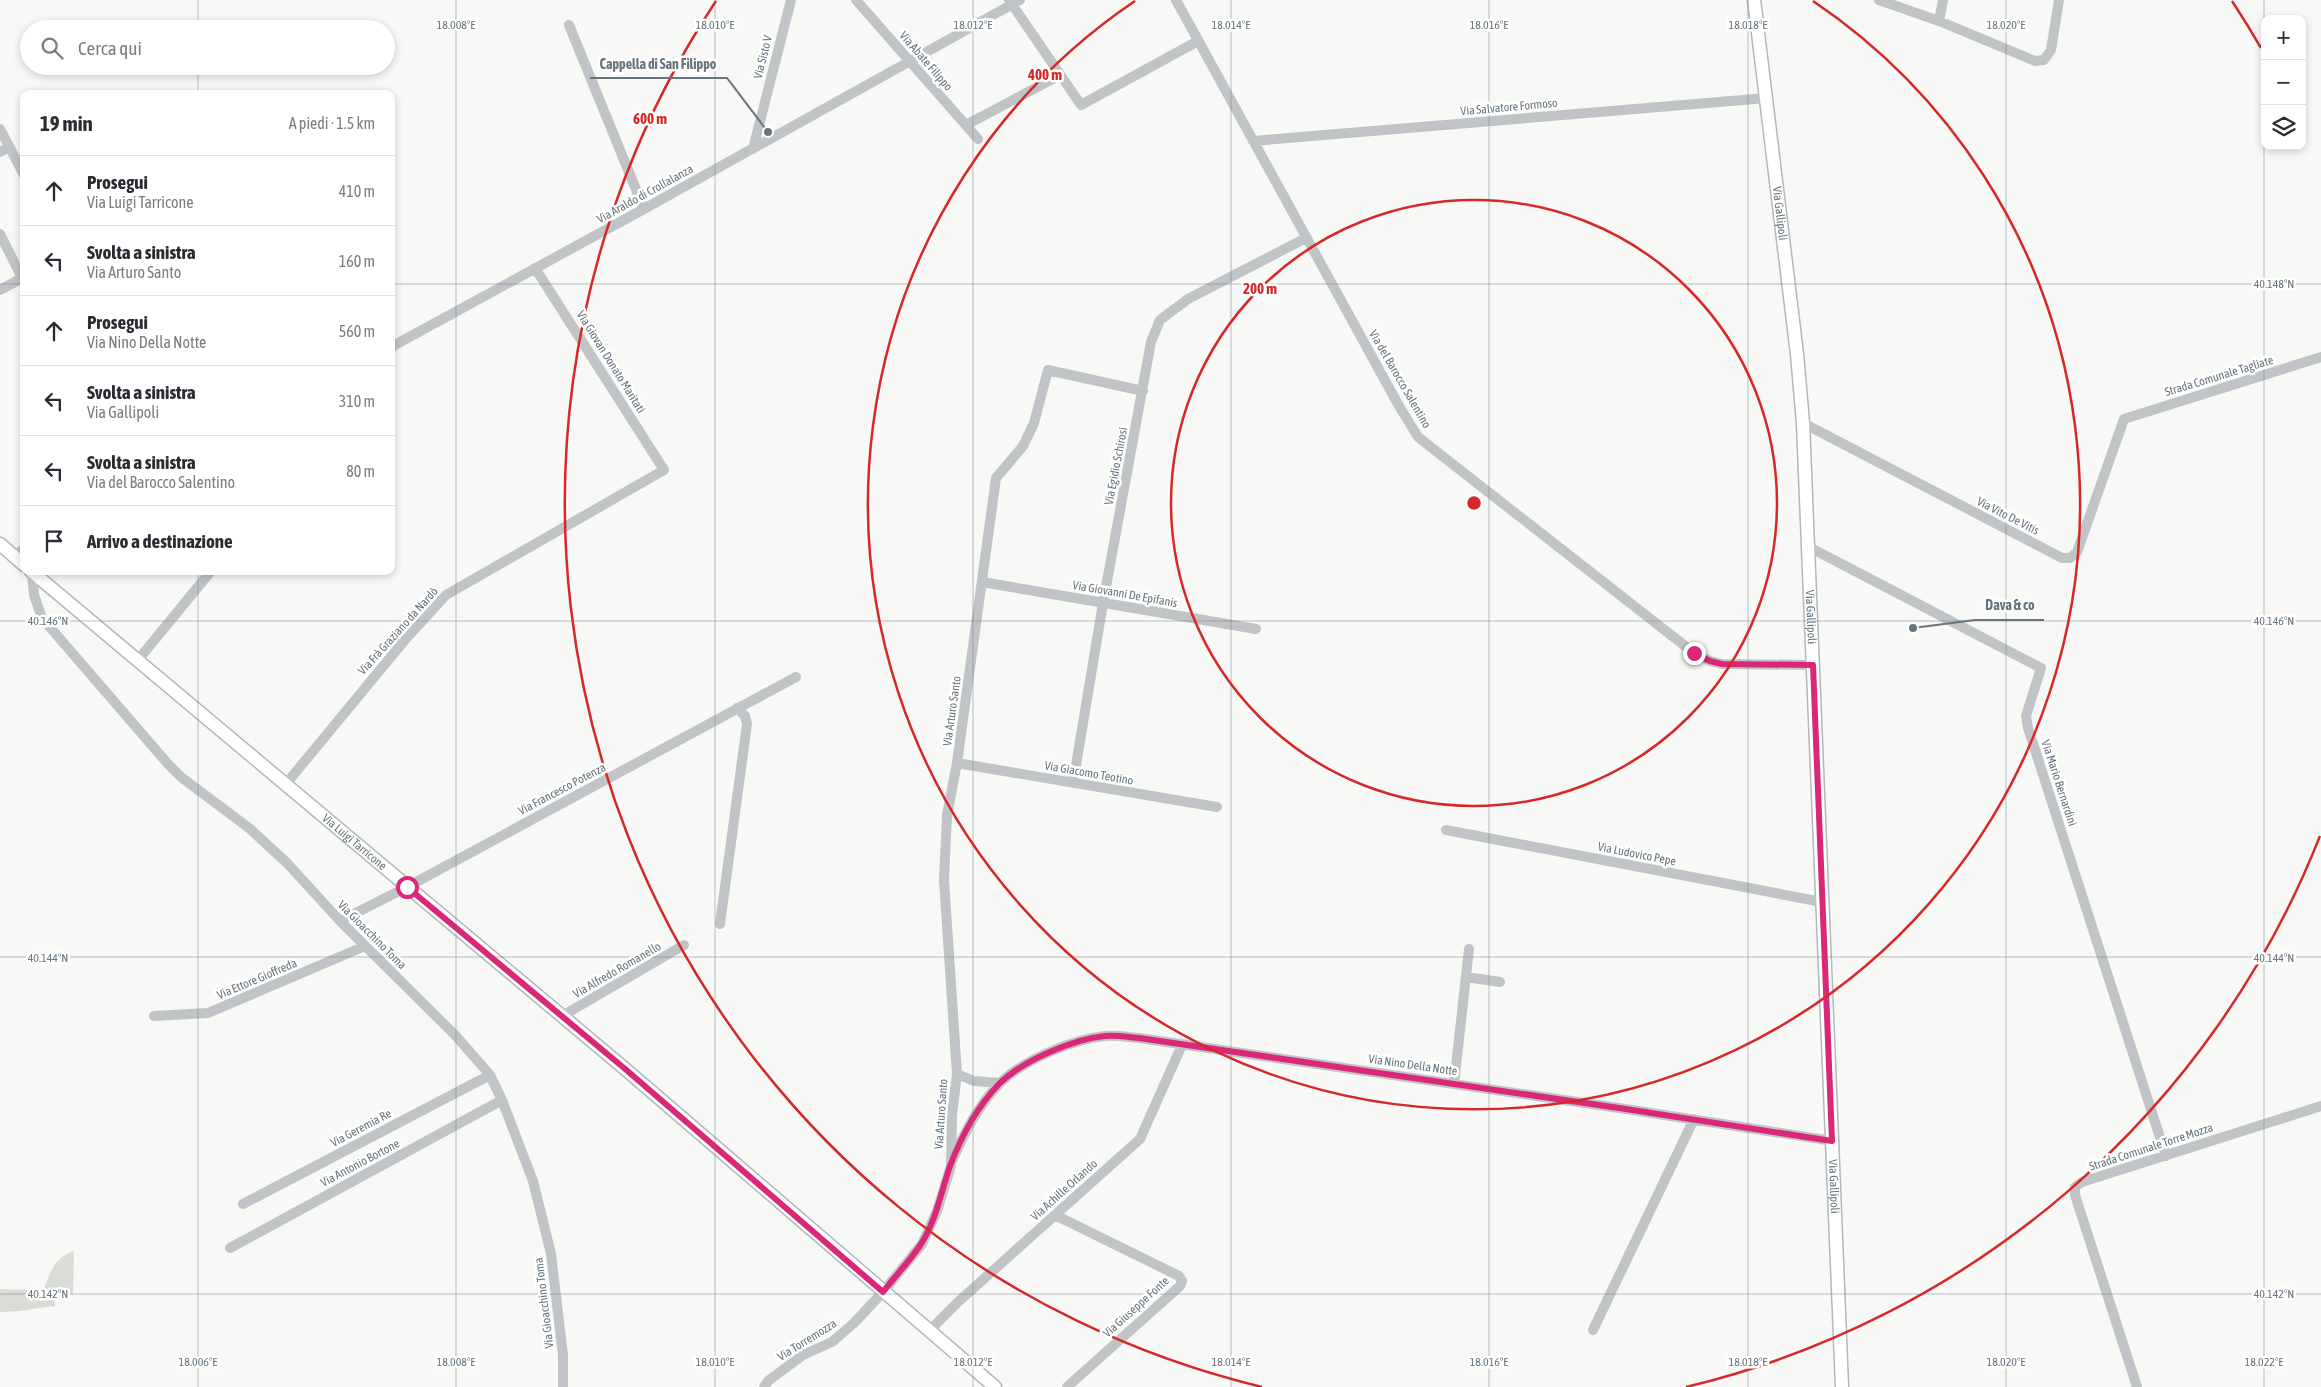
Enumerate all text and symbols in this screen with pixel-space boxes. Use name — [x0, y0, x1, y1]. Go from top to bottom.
map controls — [2261, 15, 2306, 150]
button: + — [2261, 15, 2306, 60]
text: 18.008°E — [437, 18, 475, 32]
text: 18.010°E — [696, 18, 734, 32]
text: 18.012°E — [954, 18, 992, 32]
text: 18.014°E — [1212, 18, 1250, 32]
text: 18.016°E — [1470, 18, 1508, 32]
text: 18.018°E — [1729, 18, 1767, 32]
text: 18.020°E — [1987, 18, 2025, 32]
search box — [20, 20, 395, 75]
street label: Via Abate Filippo — [896, 28, 956, 94]
icon: search — [38, 34, 66, 62]
street label: Via Sisto V — [751, 34, 775, 80]
text: Cerca qui — [78, 37, 142, 59]
callout: Cappella di San Filippo — [590, 49, 727, 78]
text: Cappella di San Filippo — [600, 56, 717, 72]
button: − — [2261, 60, 2306, 105]
text: 400 m — [1027, 66, 1062, 83]
street label: Via Salvatore Formoso — [1460, 96, 1559, 118]
button: layers — [2261, 105, 2306, 150]
text: 600 m — [633, 110, 667, 127]
text: 19 min — [40, 111, 93, 135]
text: A piedi · 1.5 km — [289, 114, 375, 132]
street label: Via Araldo di Crollalanza — [594, 162, 696, 226]
text: Prosegui — [87, 171, 148, 193]
icon: ahead — [40, 177, 68, 205]
text: 410 m — [339, 182, 375, 200]
street label: Via Gallipoli — [1770, 186, 1790, 241]
text: Via Luigi Tarricone — [87, 193, 193, 211]
text: Svolta a sinistra — [87, 241, 196, 263]
icon: left — [40, 247, 68, 275]
text: 160 m — [339, 252, 375, 270]
text: Via Arturo Santo — [87, 263, 181, 281]
text: 40.148°N — [2254, 277, 2294, 291]
text: 200 m — [1243, 280, 1277, 297]
street label: Via Giovan Donato Maritati — [574, 308, 648, 416]
text: Prosegui — [87, 311, 148, 333]
icon: ahead — [40, 317, 68, 345]
text: 560 m — [339, 322, 375, 340]
street label: Via del Barocco Salentino — [1366, 327, 1434, 431]
text: Via Nino Della Notte — [87, 333, 206, 351]
street label: Strada Comunale Tagliate — [2163, 353, 2275, 399]
text: Svolta a sinistra — [87, 381, 196, 403]
icon: left — [40, 387, 68, 415]
text: 310 m — [339, 392, 375, 410]
text: Via Gallipoli — [87, 403, 159, 421]
street label: Via Egidio Schirosi — [1102, 426, 1130, 506]
text: Svolta a sinistra — [87, 451, 196, 473]
icon: left — [40, 457, 68, 485]
text: 80 m — [346, 462, 375, 480]
text: Via del Barocco Salentino — [87, 473, 235, 491]
centre of rings — [1465, 494, 1483, 512]
street label: Via Vito De Vitis — [1975, 494, 2041, 538]
icon: arrive — [40, 527, 68, 555]
text: Arrivo a destinazione — [87, 530, 233, 552]
street label: Via Giovanni De Epifanis — [1072, 578, 1178, 610]
street label: Via Frà Graziano da Nardò — [355, 584, 441, 677]
street label: Via Gallipoli — [1803, 590, 1819, 644]
callout: Dava & co — [1975, 591, 2044, 620]
text: Dava & co — [1985, 597, 2035, 613]
text: 40.146°N — [28, 614, 68, 628]
text: 40.146°N — [2254, 614, 2294, 628]
route end — [1683, 642, 1706, 665]
street label: Via Arturo Santo — [940, 675, 964, 747]
street label: Via Mario Bernardini — [2038, 738, 2080, 828]
street label: Via Giacomo Teotino — [1044, 758, 1135, 788]
street label: Via Francesco Potenza — [516, 760, 608, 818]
street label: Via Luigi Tarricone — [319, 811, 390, 873]
street label: Via Ludovico Pepe — [1597, 840, 1677, 868]
route start — [396, 876, 419, 899]
street label: Via Gioacchino Toma — [335, 898, 409, 972]
street label: Via Alfredo Romanello — [571, 939, 664, 1001]
text: 40.144°N — [28, 951, 68, 965]
text: 40.144°N — [2254, 951, 2294, 965]
street label: Via Ettore Gioffreda — [215, 956, 299, 1002]
street label: Via Nino Della Notte — [1368, 1052, 1458, 1078]
street label: Via Arturo Santo — [932, 1078, 950, 1150]
street label: Via Geremia Re — [328, 1106, 394, 1150]
street label: Strada Comunale Torre Mozza — [2087, 1120, 2215, 1174]
street label: Via Antonio Bortone — [318, 1136, 402, 1190]
street label: Via Achille Orlando — [1028, 1156, 1100, 1223]
street label: Via Gallipoli — [1826, 1159, 1842, 1214]
street label: Via Gioacchino Toma — [531, 1257, 557, 1349]
street label: Via Giuseppe Fonte — [1100, 1274, 1172, 1340]
text: 40.142°N — [28, 1287, 68, 1301]
text: 40.142°N — [2254, 1287, 2294, 1301]
street label: Via Torremozza — [775, 1316, 839, 1364]
text: 18.006°E — [179, 1355, 217, 1369]
text: 18.008°E — [437, 1355, 475, 1369]
text: 18.010°E — [696, 1355, 734, 1369]
text: 18.012°E — [954, 1355, 992, 1369]
text: 18.014°E — [1212, 1355, 1250, 1369]
text: 18.016°E — [1470, 1355, 1508, 1369]
text: 18.018°E — [1729, 1355, 1767, 1369]
text: 18.020°E — [1987, 1355, 2025, 1369]
text: 18.022°E — [2245, 1355, 2283, 1369]

